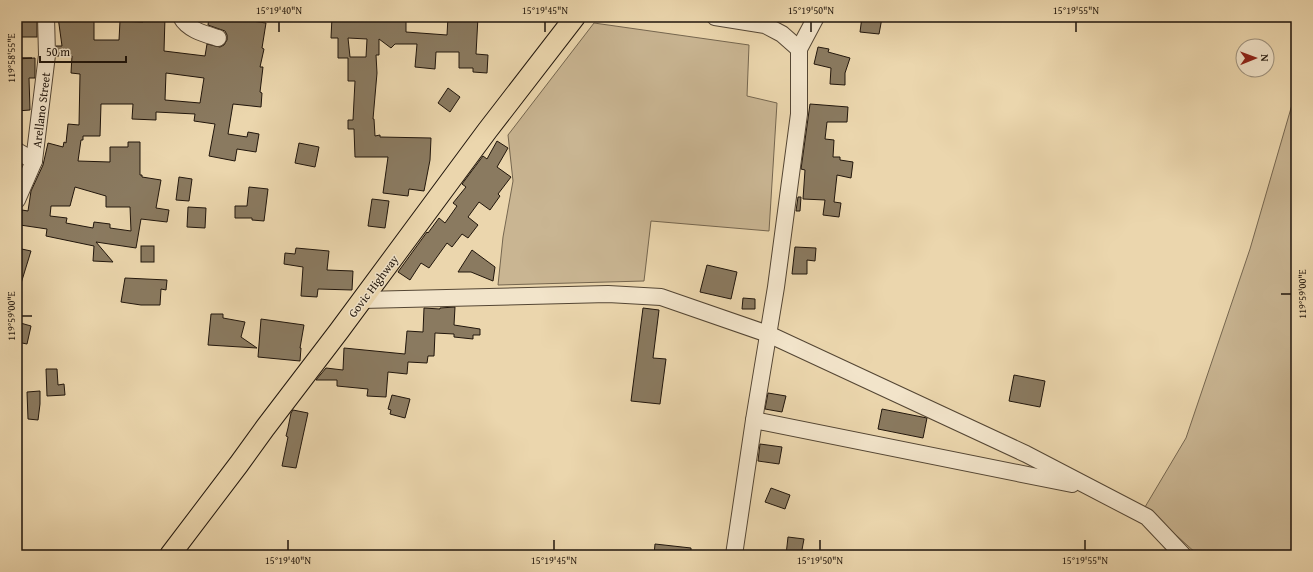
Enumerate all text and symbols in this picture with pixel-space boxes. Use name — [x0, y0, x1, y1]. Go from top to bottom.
text: 15°19'40"N — [256, 3, 302, 18]
text: 15°19'45"N — [522, 3, 568, 18]
text: 15°19'50"N — [788, 3, 834, 18]
text: 15°19'55"N — [1053, 3, 1099, 18]
text: 119°58'55"E — [4, 33, 19, 83]
scale bar — [40, 38, 126, 64]
north arrow — [1235, 38, 1275, 78]
text: 50 m — [46, 43, 70, 60]
text: N — [1257, 54, 1273, 62]
street label: Arellano Street — [28, 71, 54, 149]
street label: Govic Highway — [344, 251, 402, 321]
text: 119°59'00"E — [1295, 269, 1310, 319]
text: 119°59'00"E — [4, 291, 19, 341]
text: 15°19'40"N — [265, 553, 311, 568]
text: 15°19'45"N — [531, 553, 577, 568]
text: 15°19'50"N — [797, 553, 843, 568]
text: 15°19'55"N — [1062, 553, 1108, 568]

